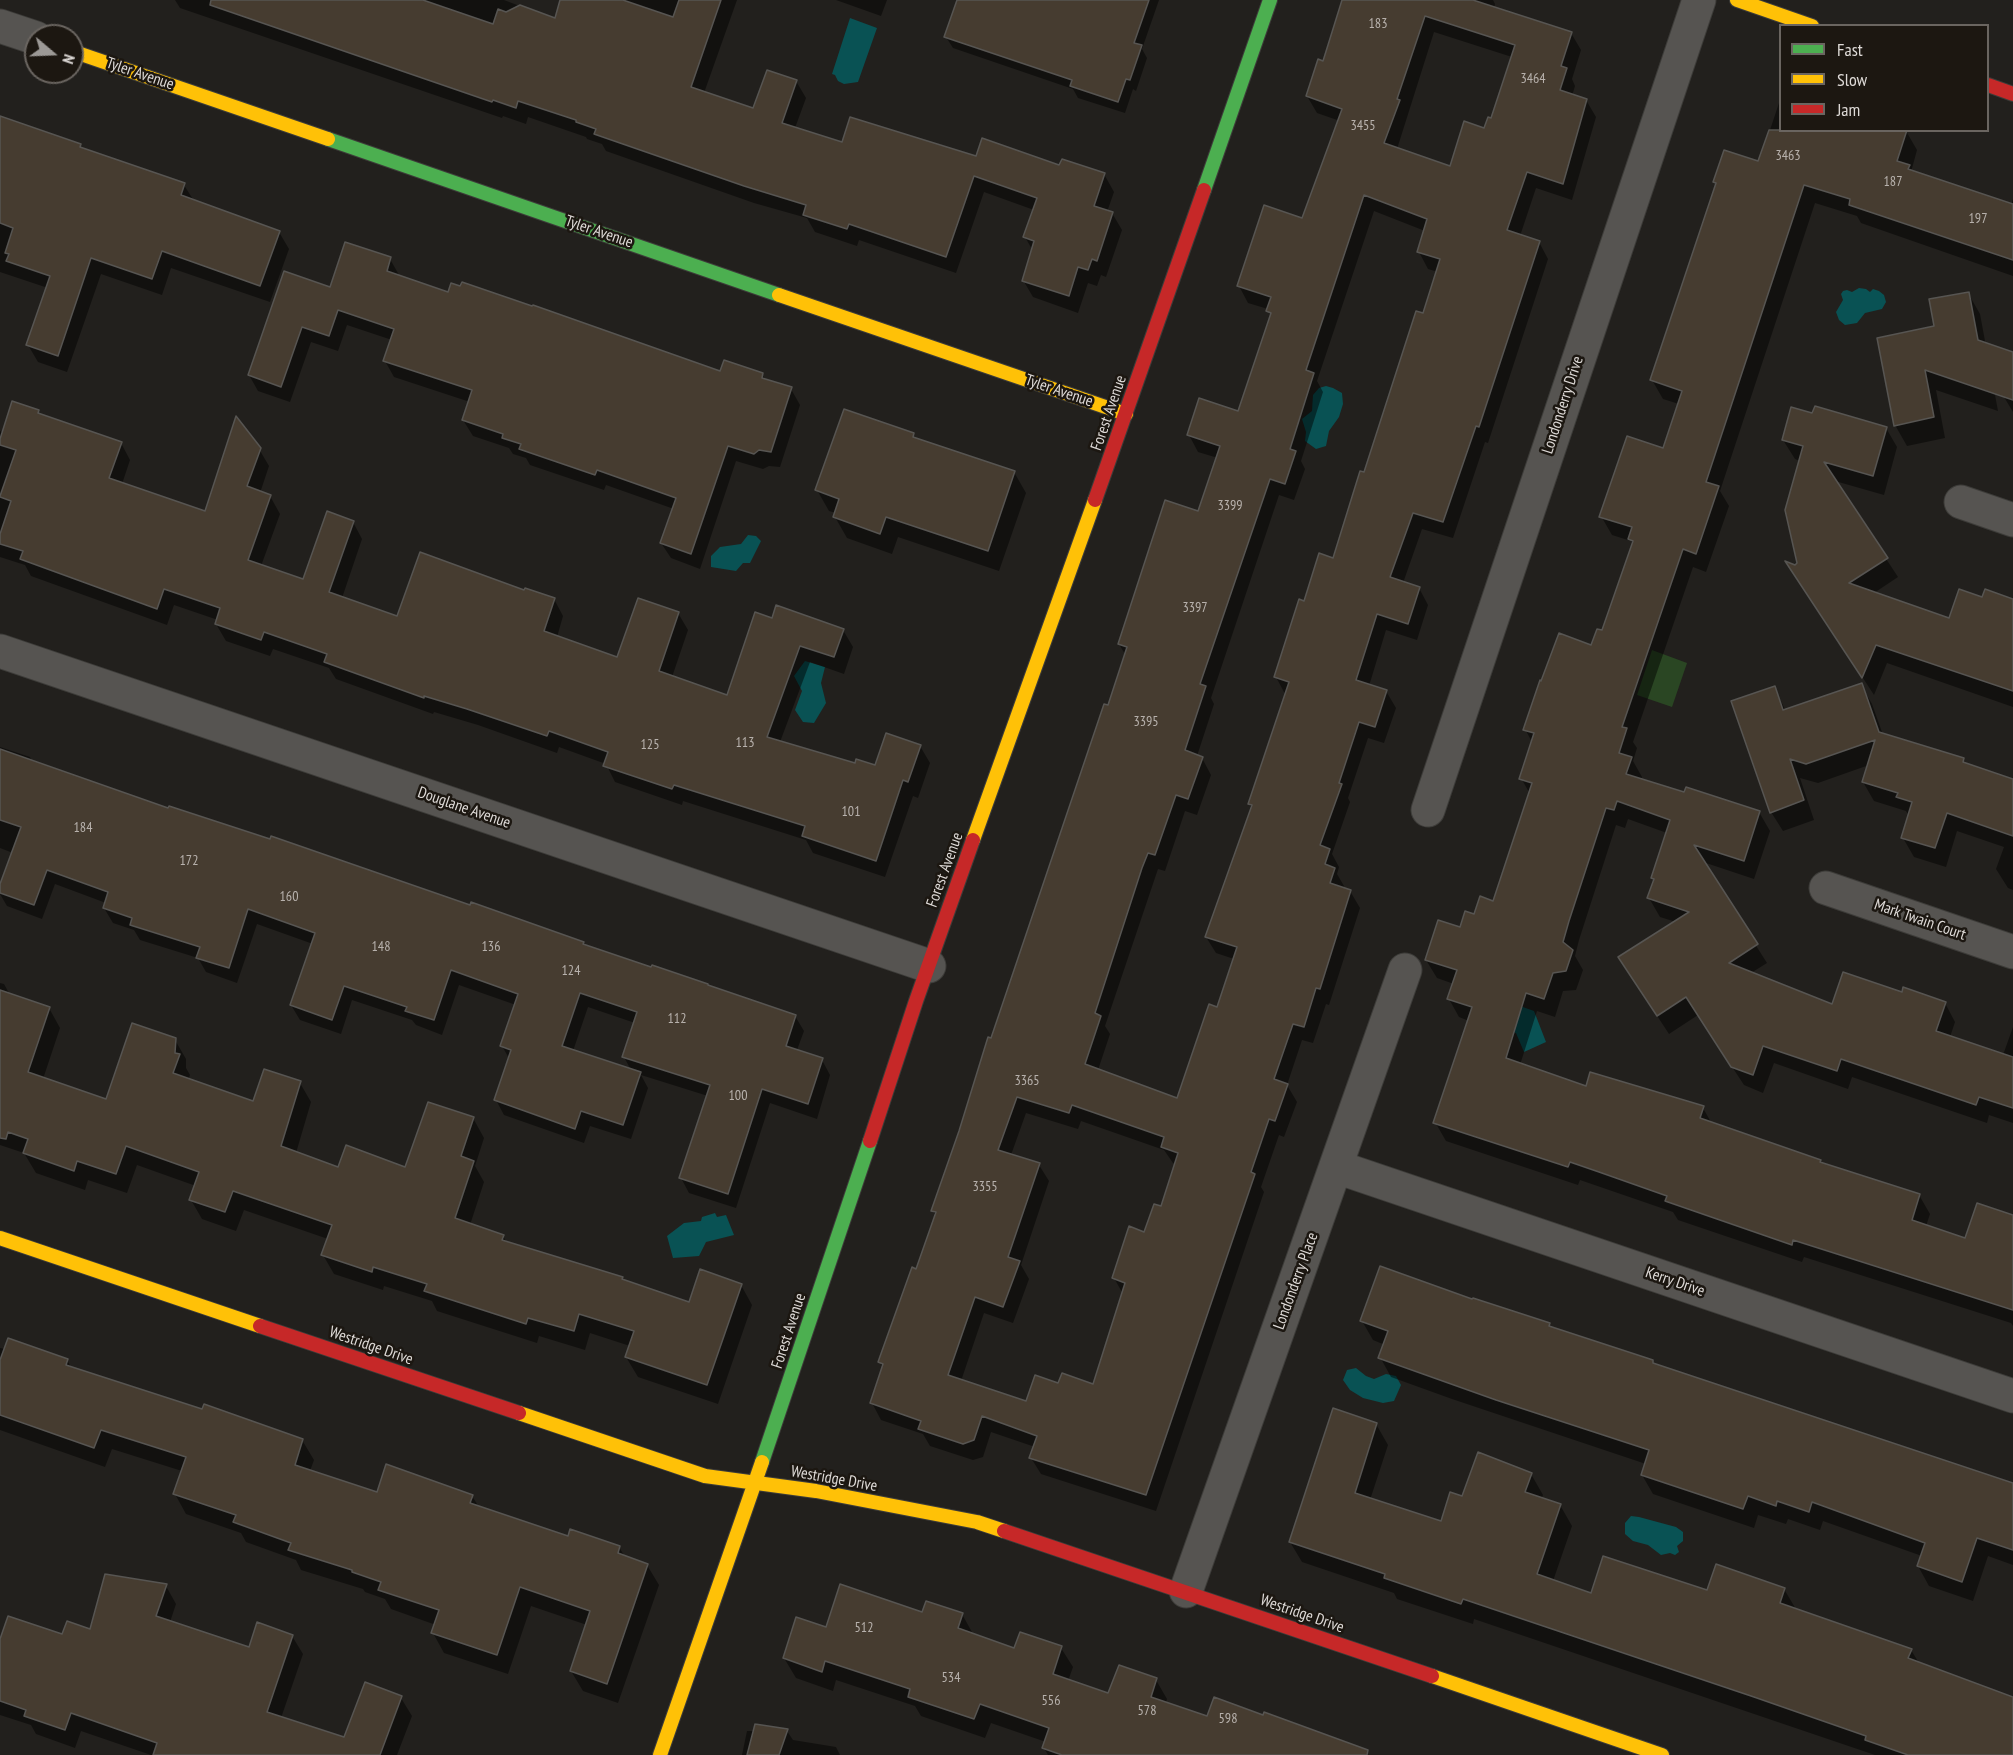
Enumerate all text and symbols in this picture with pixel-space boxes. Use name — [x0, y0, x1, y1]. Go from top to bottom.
house number: 183 — [1369, 16, 1387, 32]
north arrow — [24, 24, 84, 84]
legend — [1779, 24, 1989, 132]
text: Fast — [1837, 38, 1863, 61]
text: N — [58, 52, 80, 67]
street label: Tyler Avenue — [104, 54, 176, 94]
text: Slow — [1837, 68, 1867, 91]
house number: 3464 — [1520, 71, 1546, 87]
text: Jam — [1837, 98, 1860, 121]
house number: 3455 — [1350, 118, 1376, 134]
house number: 3463 — [1775, 148, 1801, 164]
house number: 187 — [1884, 174, 1902, 190]
house number: 197 — [1969, 211, 1987, 227]
street label: Tyler Avenue — [563, 212, 635, 252]
street label: Londonderry Drive — [1538, 354, 1588, 456]
street label: Tyler Avenue — [1023, 371, 1095, 411]
street label: Forest Avenue — [1087, 373, 1131, 453]
house number: 3399 — [1217, 498, 1243, 514]
house number: 3397 — [1182, 600, 1208, 616]
house number: 3395 — [1133, 714, 1159, 730]
house number: 113 — [736, 735, 754, 751]
house number: 125 — [641, 737, 659, 753]
street label: Douglane Avenue — [415, 783, 513, 833]
house number: 101 — [842, 804, 860, 820]
house number: 184 — [74, 820, 92, 836]
street label: Forest Avenue — [923, 830, 967, 910]
house number: 172 — [180, 853, 198, 869]
house number: 160 — [280, 889, 298, 905]
street label: Mark Twain Court — [1872, 895, 1968, 945]
house number: 148 — [372, 939, 390, 955]
house number: 136 — [482, 939, 500, 955]
house number: 124 — [562, 963, 580, 979]
house number: 112 — [668, 1011, 686, 1027]
house number: 3365 — [1014, 1073, 1040, 1089]
house number: 100 — [729, 1088, 747, 1104]
house number: 3355 — [972, 1179, 998, 1195]
street label: Londonderry Place — [1270, 1230, 1322, 1332]
street label: Kerry Drive — [1643, 1263, 1707, 1301]
street label: Forest Avenue — [768, 1291, 810, 1371]
street label: Westridge Drive — [327, 1323, 415, 1369]
street label: Westridge Drive — [789, 1462, 879, 1496]
street label: Westridge Drive — [1258, 1591, 1346, 1637]
house number: 512 — [855, 1620, 873, 1636]
house number: 534 — [942, 1670, 960, 1686]
house number: 556 — [1042, 1693, 1060, 1709]
house number: 578 — [1138, 1703, 1156, 1719]
house number: 598 — [1219, 1711, 1237, 1727]

